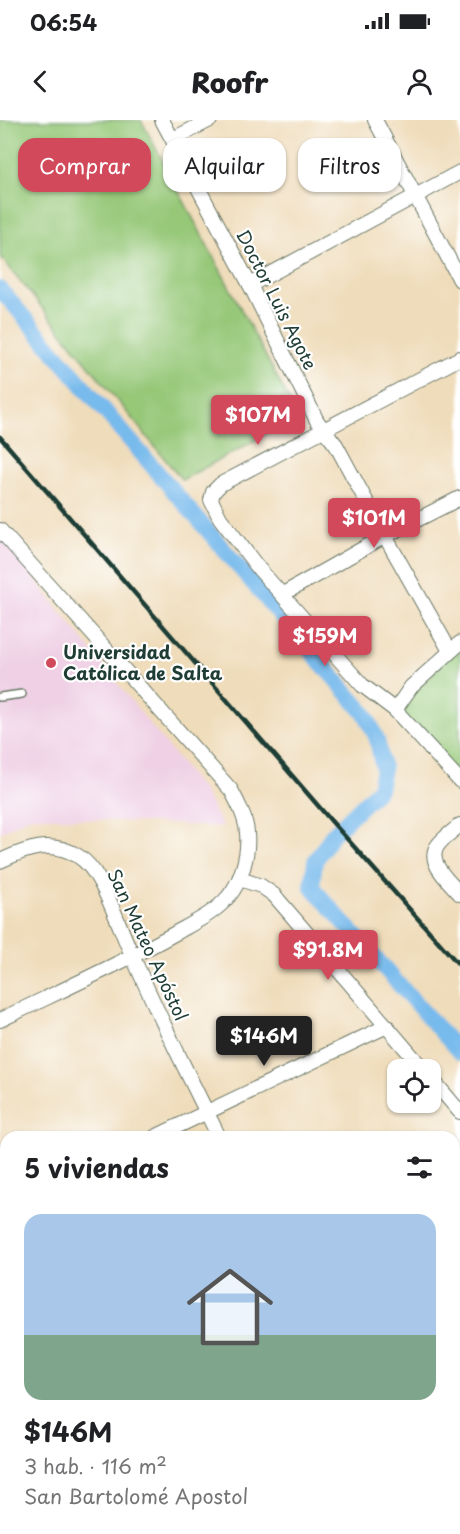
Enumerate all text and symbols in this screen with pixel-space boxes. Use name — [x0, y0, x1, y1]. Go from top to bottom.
text: 06:54 — [30, 5, 97, 38]
text: Roofr — [191, 61, 269, 102]
icon: back — [24, 65, 57, 98]
icon: person — [403, 65, 436, 98]
chip: Comprar — [18, 138, 151, 192]
chip: Alquilar — [163, 138, 286, 192]
chip: Filtros — [298, 138, 401, 192]
street label: Doctor Luis Agote — [230, 224, 324, 374]
pin: $107M — [216, 395, 300, 446]
text: $107M — [225, 399, 291, 429]
pin: $101M — [332, 498, 416, 549]
text: $101M — [342, 502, 406, 532]
pin: $159M — [283, 616, 367, 667]
text: $159M — [293, 620, 357, 650]
place label: Universidad Católica de Salta — [63, 638, 223, 686]
marker: Universidad Católica de Salta — [44, 656, 58, 670]
street label: San Mateo Apóstol — [101, 864, 196, 1025]
pin: $91.8M — [279, 930, 377, 981]
text: $91.8M — [293, 934, 363, 964]
pin: $146M — [222, 1016, 306, 1067]
text: $146M — [230, 1020, 298, 1050]
map controls — [387, 1059, 441, 1113]
button: locate — [387, 1059, 441, 1113]
text: 5 viviendas — [24, 1148, 169, 1187]
icon: filters — [403, 1151, 436, 1184]
icon: home — [176, 1253, 284, 1361]
text: $146M — [24, 1412, 112, 1451]
text: 3 hab. · 116 m² — [24, 1451, 167, 1481]
text: San Bartolomé Apostol — [24, 1481, 248, 1511]

